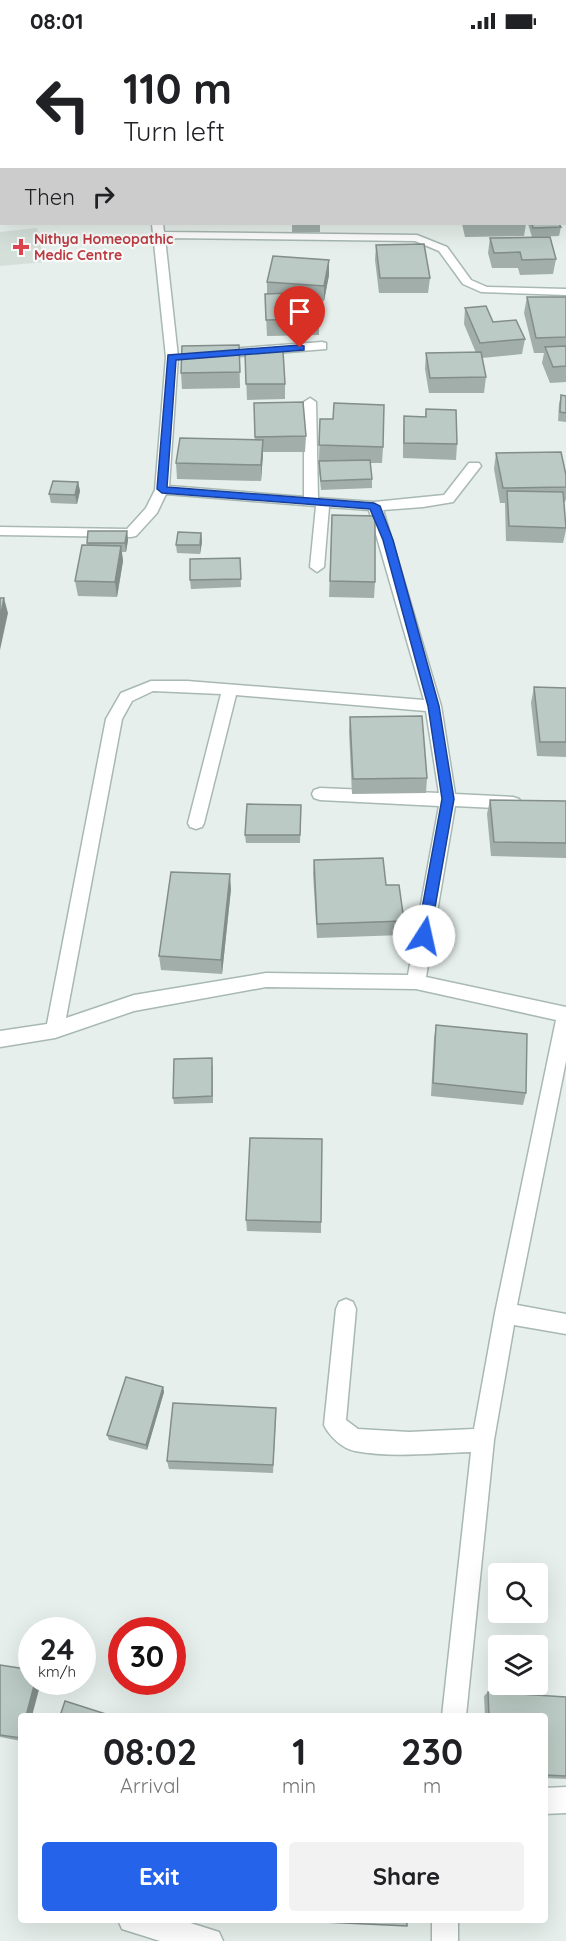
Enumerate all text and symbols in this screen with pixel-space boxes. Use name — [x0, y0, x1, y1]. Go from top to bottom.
text: 08:01 — [30, 7, 84, 35]
text: 110 m — [123, 62, 232, 115]
icon: left — [24, 66, 102, 144]
text: Turn left — [123, 114, 225, 148]
icon: right — [87, 180, 120, 213]
text: Then — [24, 183, 75, 211]
place label: Nithya Homeopathic Medic Centre — [34, 230, 173, 264]
marker: Nithya Homeopathic Medic Centre — [12, 238, 30, 256]
pin — [274, 286, 325, 348]
icon: arrive — [283, 295, 316, 328]
position arrow — [392, 904, 456, 968]
map controls — [488, 1563, 548, 1695]
button: search — [488, 1563, 548, 1623]
speed limit sign: 30 — [108, 1617, 186, 1695]
text: 24 — [40, 1630, 74, 1668]
button: layers — [488, 1635, 548, 1695]
text: km/h — [38, 1662, 76, 1681]
text: 08:02 — [103, 1729, 197, 1774]
text: 1 — [292, 1729, 306, 1774]
text: 230 — [401, 1729, 463, 1774]
text: Arrival — [120, 1773, 180, 1798]
text: min — [282, 1773, 316, 1798]
text: m — [423, 1773, 441, 1798]
button: Exit — [42, 1842, 277, 1911]
button: Share — [289, 1842, 524, 1911]

